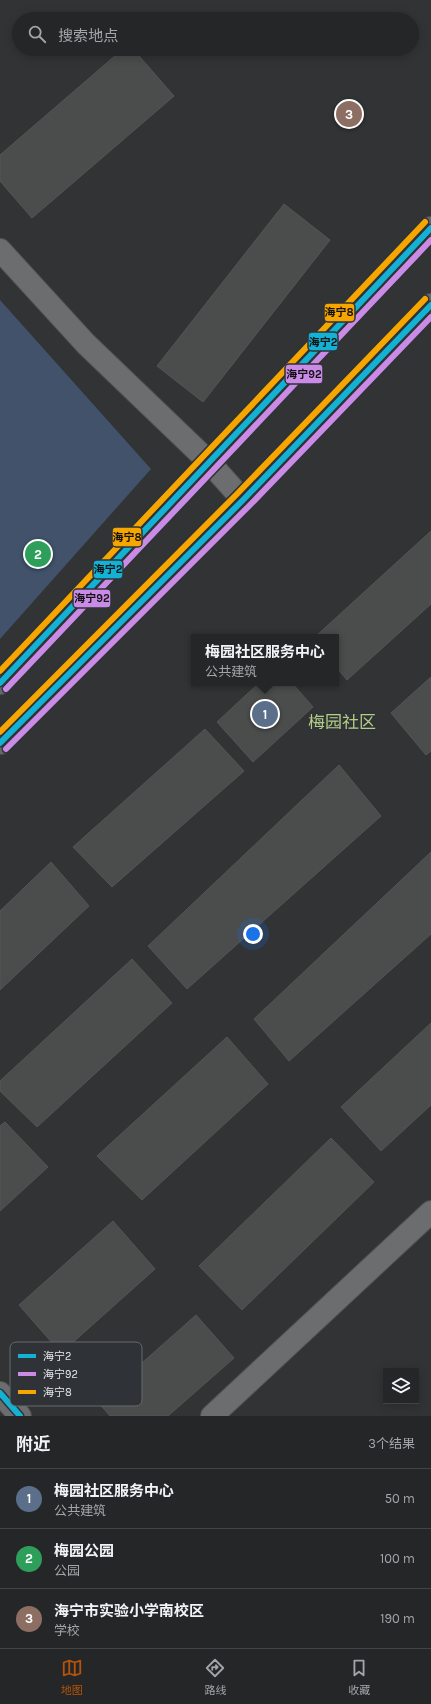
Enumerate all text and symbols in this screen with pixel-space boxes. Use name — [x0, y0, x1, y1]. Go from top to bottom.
search box — [12, 12, 419, 56]
icon: search — [26, 23, 48, 45]
text: 搜索地点 — [58, 27, 118, 45]
pin: 3 — [336, 99, 362, 129]
line badge: 海宁8 — [324, 303, 355, 322]
text: 海宁8 — [324, 306, 354, 319]
line badge: 海宁2 — [308, 332, 338, 351]
text: 海宁2 — [309, 336, 338, 349]
line badge: 海宁92 — [285, 364, 323, 384]
text: 海宁92 — [286, 368, 322, 381]
line badge: 海宁8 — [112, 527, 142, 547]
text: 海宁8 — [112, 531, 142, 544]
pin: 2 — [25, 539, 51, 569]
line badge: 海宁2 — [93, 560, 123, 579]
text: 海宁2 — [94, 563, 123, 576]
line badge: 海宁92 — [73, 589, 111, 608]
text: 海宁92 — [74, 592, 110, 605]
popup — [191, 634, 339, 686]
text: 梅园社区服务中心 — [205, 643, 325, 661]
text: 公共建筑 — [205, 664, 257, 679]
pin: 1 — [252, 699, 278, 729]
district label: 梅园社区 — [308, 712, 376, 732]
your location — [243, 924, 263, 944]
legend — [10, 1342, 142, 1406]
text: 海宁2 — [43, 1350, 71, 1363]
text: 海宁92 — [43, 1368, 78, 1381]
map controls — [383, 1368, 419, 1404]
button: layers — [383, 1368, 419, 1404]
text: 海宁8 — [43, 1386, 72, 1399]
text: 附近 — [16, 1434, 50, 1454]
text: 3个结果 — [368, 1436, 415, 1451]
text: 梅园社区服务中心 — [54, 1482, 174, 1500]
text: 1 — [27, 1491, 31, 1506]
text: 50 m — [385, 1491, 415, 1506]
text: 公共建筑 — [54, 1503, 106, 1518]
text: 梅园公园 — [54, 1542, 114, 1560]
text: 2 — [25, 1551, 33, 1566]
text: 100 m — [380, 1551, 415, 1566]
text: 公园 — [54, 1563, 80, 1578]
text: 海宁市实验小学南校区 — [54, 1602, 204, 1620]
text: 3 — [25, 1611, 33, 1626]
text: 190 m — [380, 1611, 415, 1626]
text: 学校 — [54, 1623, 80, 1638]
tab: 地图 — [61, 1657, 83, 1697]
tab: 路线 — [204, 1657, 226, 1697]
tab: 收藏 — [348, 1657, 370, 1697]

